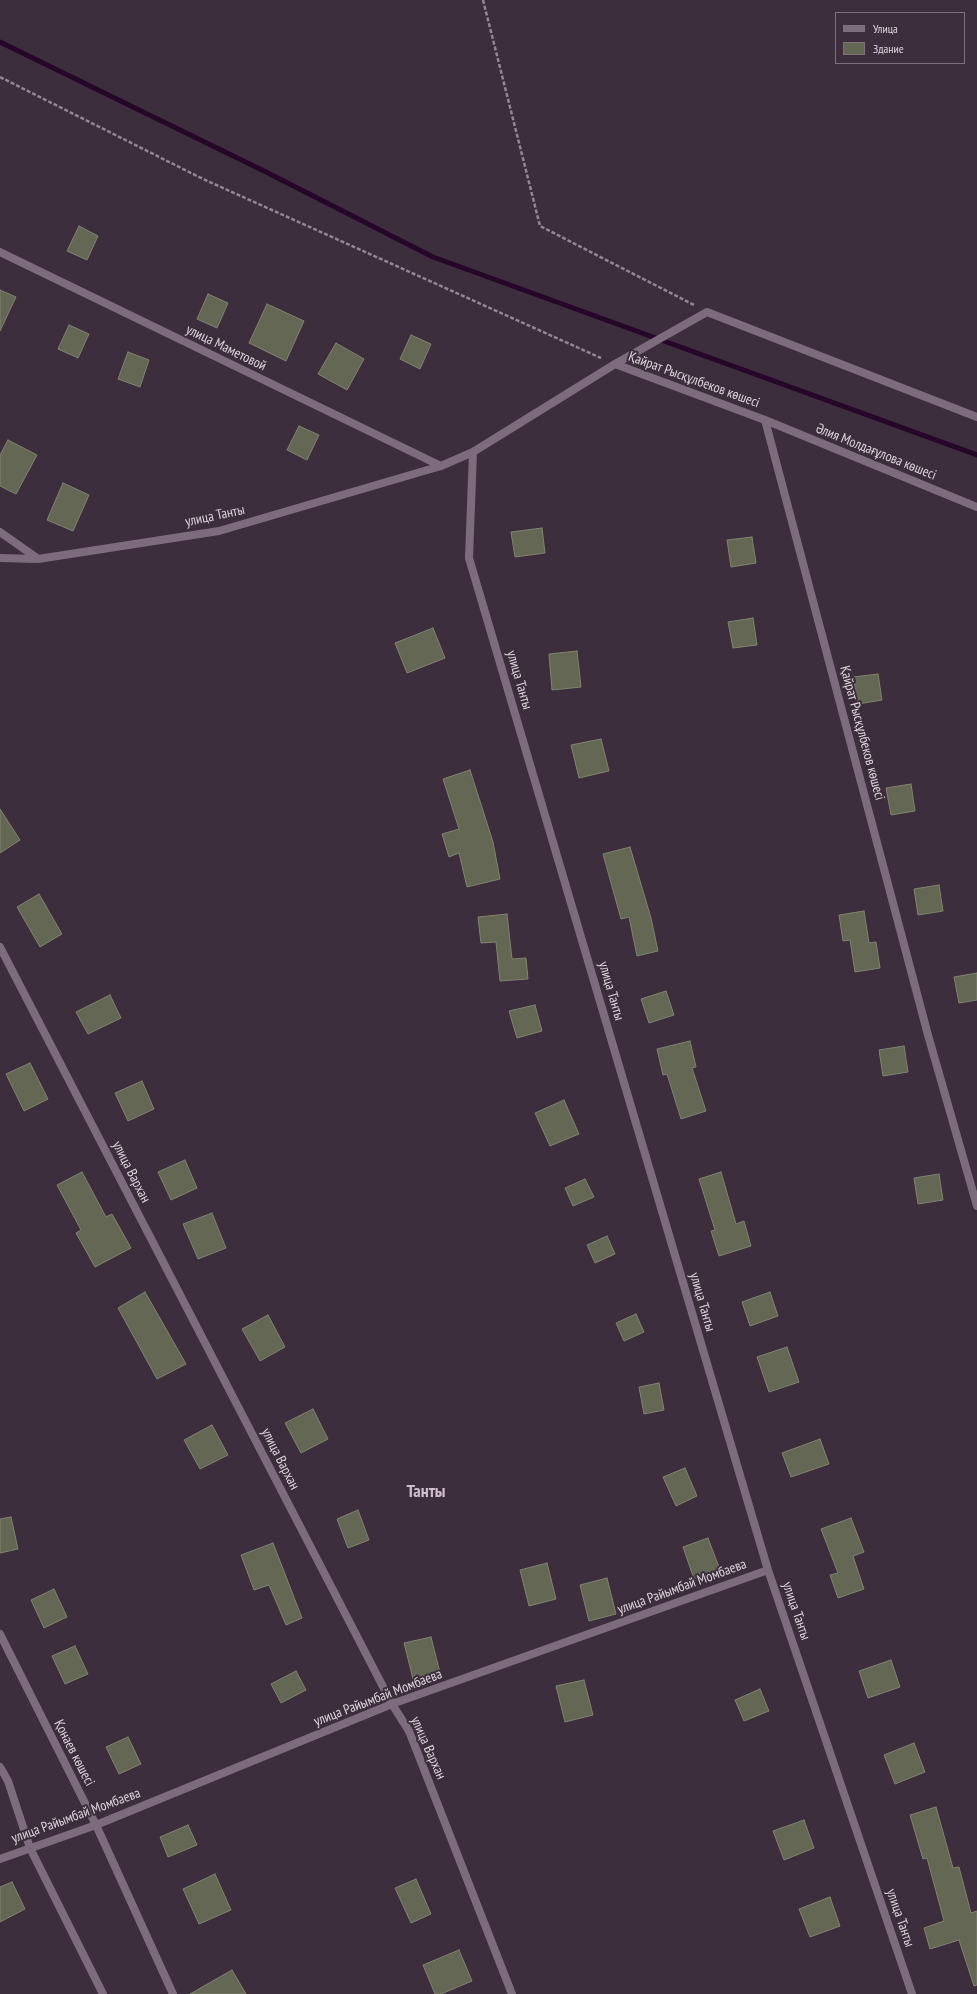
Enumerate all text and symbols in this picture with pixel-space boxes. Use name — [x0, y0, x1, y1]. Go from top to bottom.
legend — [835, 12, 965, 64]
text: Улица — [873, 21, 898, 36]
text: Здание — [873, 41, 904, 56]
street label: улица Маметовой — [183, 321, 269, 375]
street label: Қайрат Рысқұлбеков көшесі — [626, 348, 762, 412]
street label: Әлия Молдағұлова көшесі — [813, 420, 939, 484]
street label: улица Танты — [184, 502, 246, 530]
street label: улица Танты — [503, 649, 535, 711]
street label: Қайрат Рысқұлбеков көшесі — [836, 664, 888, 802]
street label: улица Танты — [595, 960, 627, 1022]
street label: улица Вархан — [108, 1138, 154, 1206]
street label: улица Танты — [686, 1271, 718, 1333]
street label: улица Вархан — [257, 1425, 303, 1493]
district label: Танты — [406, 1481, 446, 1503]
street label: улица Райымбай Момбаева — [615, 1556, 749, 1618]
street label: улица Танты — [778, 1580, 814, 1642]
street label: улица Райымбай Момбаева — [312, 1666, 444, 1730]
street label: улица Вархан — [407, 1714, 449, 1782]
street label: Қонаев көшесі — [50, 1717, 98, 1789]
street label: улица Райымбай Момбаева — [9, 1785, 143, 1847]
street label: улица Танты — [882, 1887, 918, 1949]

